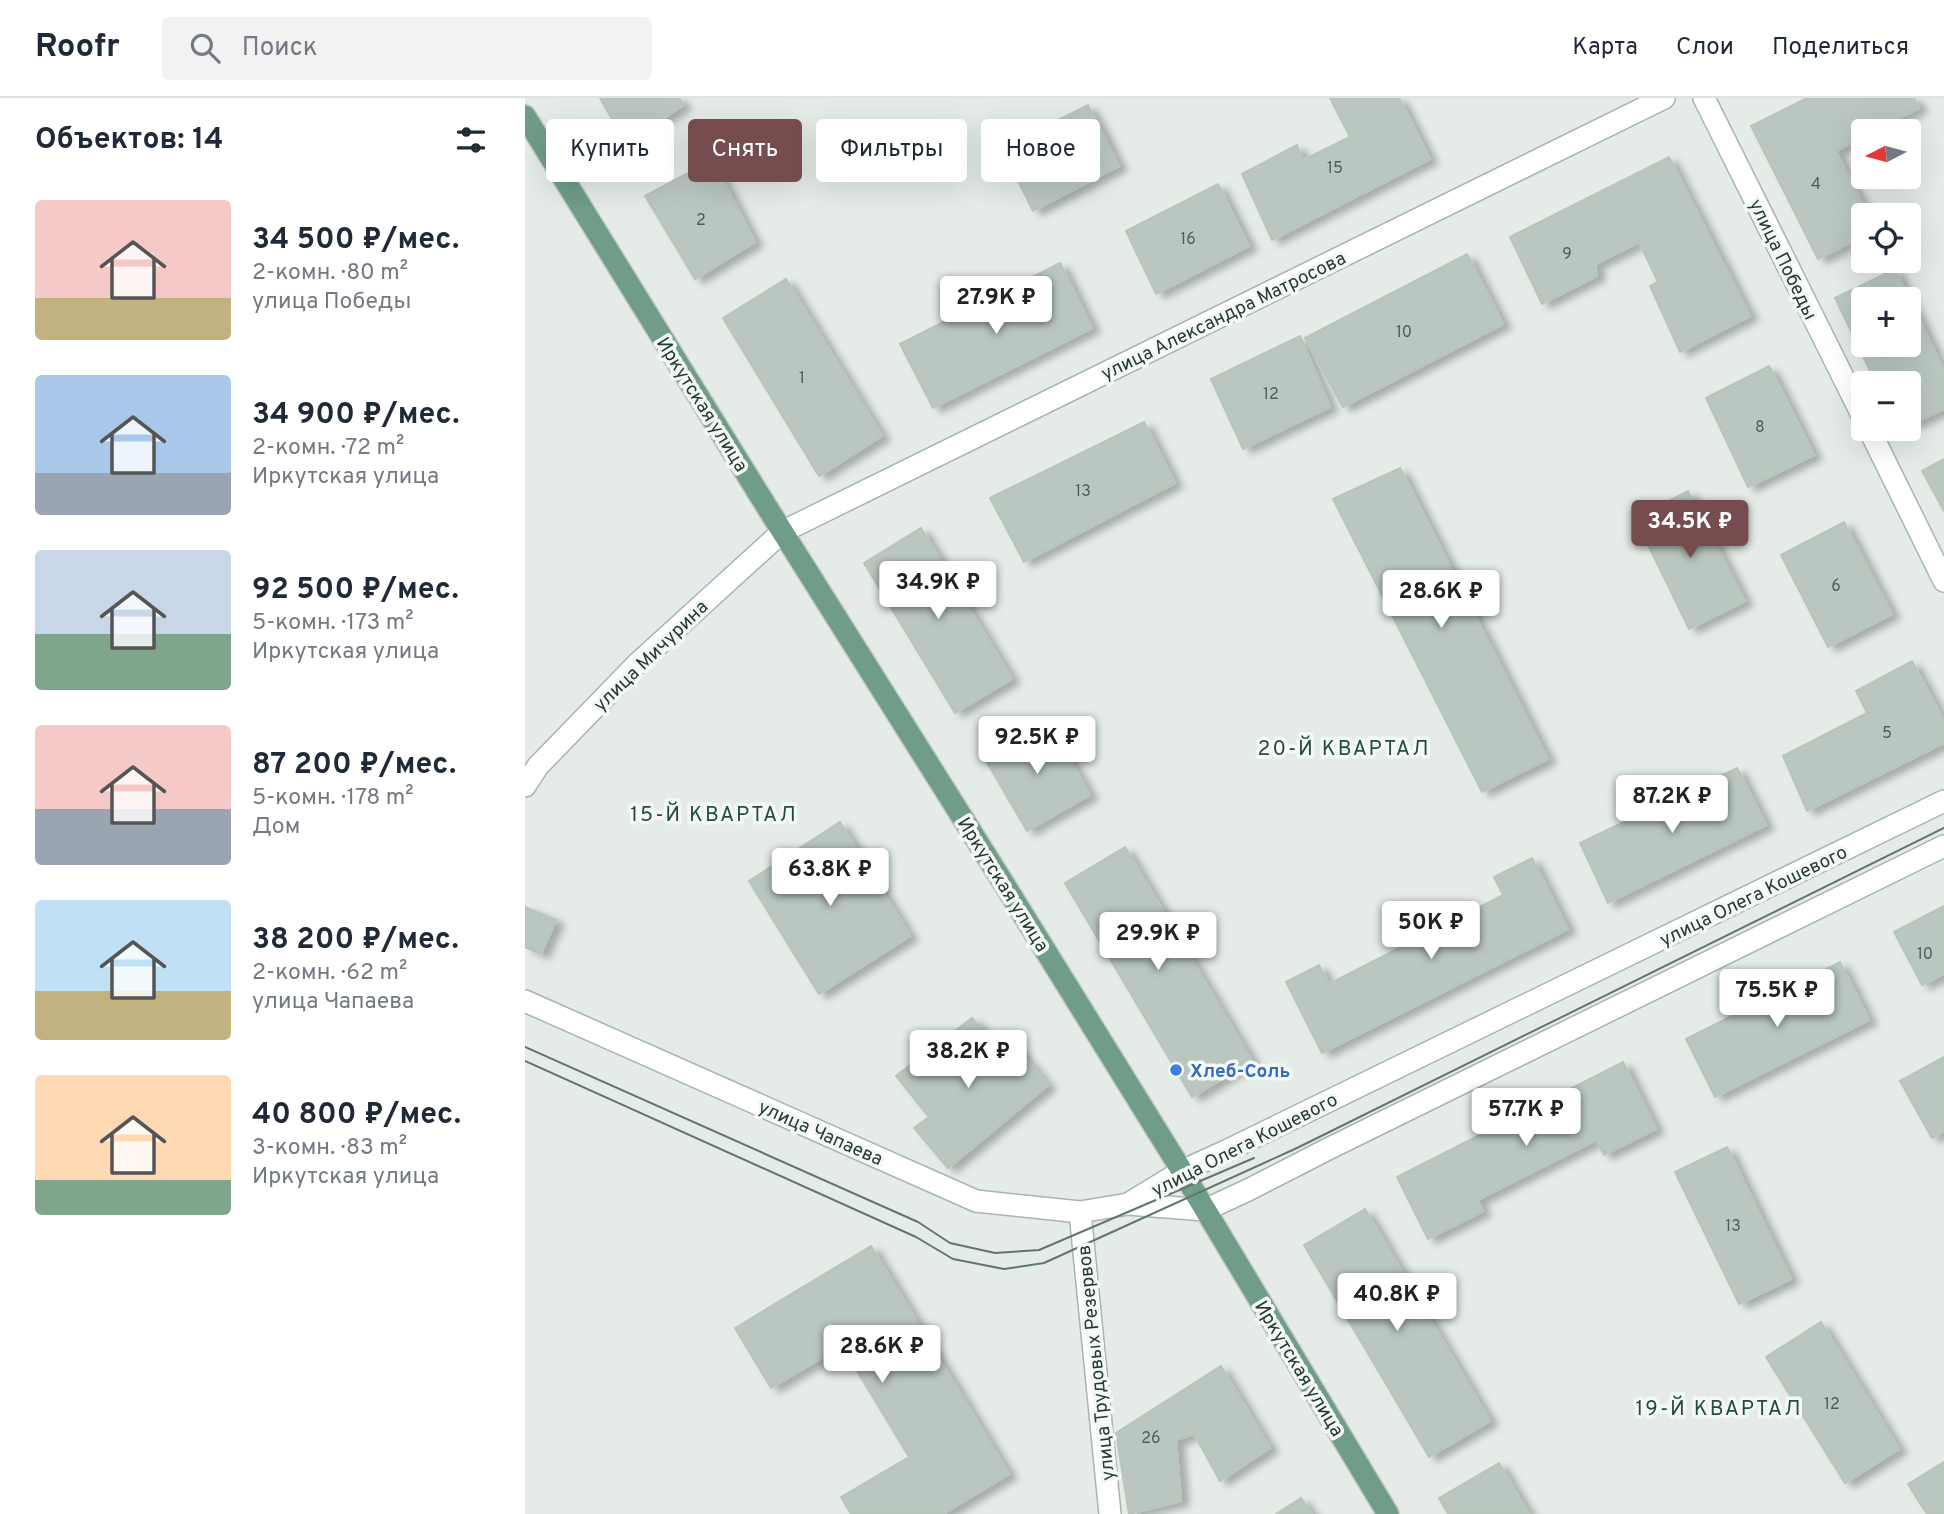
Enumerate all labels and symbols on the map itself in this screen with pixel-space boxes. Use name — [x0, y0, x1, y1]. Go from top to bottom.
north arrow — [1851, 119, 1921, 189]
house number: 15 — [1327, 159, 1343, 179]
house number: 4 — [1811, 175, 1821, 195]
street label: улица Победы — [1743, 195, 1822, 324]
house number: 2 — [696, 211, 706, 231]
house number: 16 — [1180, 230, 1196, 250]
house number: 9 — [1562, 245, 1572, 265]
street label: улица Александра Матросова — [1098, 247, 1350, 387]
pin: 27.9K ₽ — [931, 276, 1061, 336]
house number: 10 — [1396, 323, 1412, 343]
street label: Иркутская улица — [650, 333, 752, 477]
house number: 1 — [799, 369, 805, 389]
house number: 12 — [1263, 385, 1279, 405]
house number: 8 — [1755, 418, 1765, 438]
house number: 13 — [1075, 482, 1091, 502]
pin: 34.5K ₽ — [1625, 500, 1755, 560]
pin: 34.9K ₽ — [873, 561, 1003, 621]
pin: 28.6K ₽ — [1376, 570, 1506, 630]
house number: 6 — [1831, 577, 1841, 597]
street label: улица Мичурина — [589, 596, 714, 717]
pin: 92.5K ₽ — [972, 716, 1102, 776]
house number: 5 — [1882, 724, 1892, 744]
district label: 20-Й КВАРТАЛ — [1258, 735, 1430, 763]
pin: 87.2K ₽ — [1607, 776, 1737, 835]
district label: 15-Й КВАРТАЛ — [630, 801, 798, 829]
street label: Иркутская улица — [951, 813, 1053, 957]
street label: улица Олега Кошевого — [1656, 841, 1852, 953]
pin: 63.8K ₽ — [765, 848, 895, 908]
pin: 50K ₽ — [1382, 902, 1480, 961]
pin: 29.9K ₽ — [1093, 912, 1223, 972]
house number: 10 — [1917, 945, 1933, 965]
pin: 75.5K ₽ — [1712, 970, 1842, 1029]
pin: 38.2K ₽ — [903, 1030, 1033, 1090]
place label: Хлеб-Соль — [1190, 1060, 1290, 1084]
marker: Хлеб-Соль — [1168, 1062, 1184, 1078]
street label: улица Олега Кошевого — [1148, 1088, 1342, 1203]
pin: 57.7K ₽ — [1461, 1088, 1591, 1148]
street label: улица Чапаева — [754, 1096, 886, 1172]
house number: 13 — [1725, 1217, 1741, 1237]
street label: улица Трудовых Резервов — [1073, 1244, 1121, 1482]
pin: 40.8K ₽ — [1332, 1274, 1462, 1333]
street label: Иркутская улица — [1248, 1297, 1348, 1441]
pin: 28.6K ₽ — [817, 1326, 947, 1385]
district label: 19-Й КВАРТАЛ — [1636, 1395, 1802, 1423]
house number: 12 — [1824, 1395, 1840, 1415]
house number: 26 — [1141, 1429, 1161, 1449]

